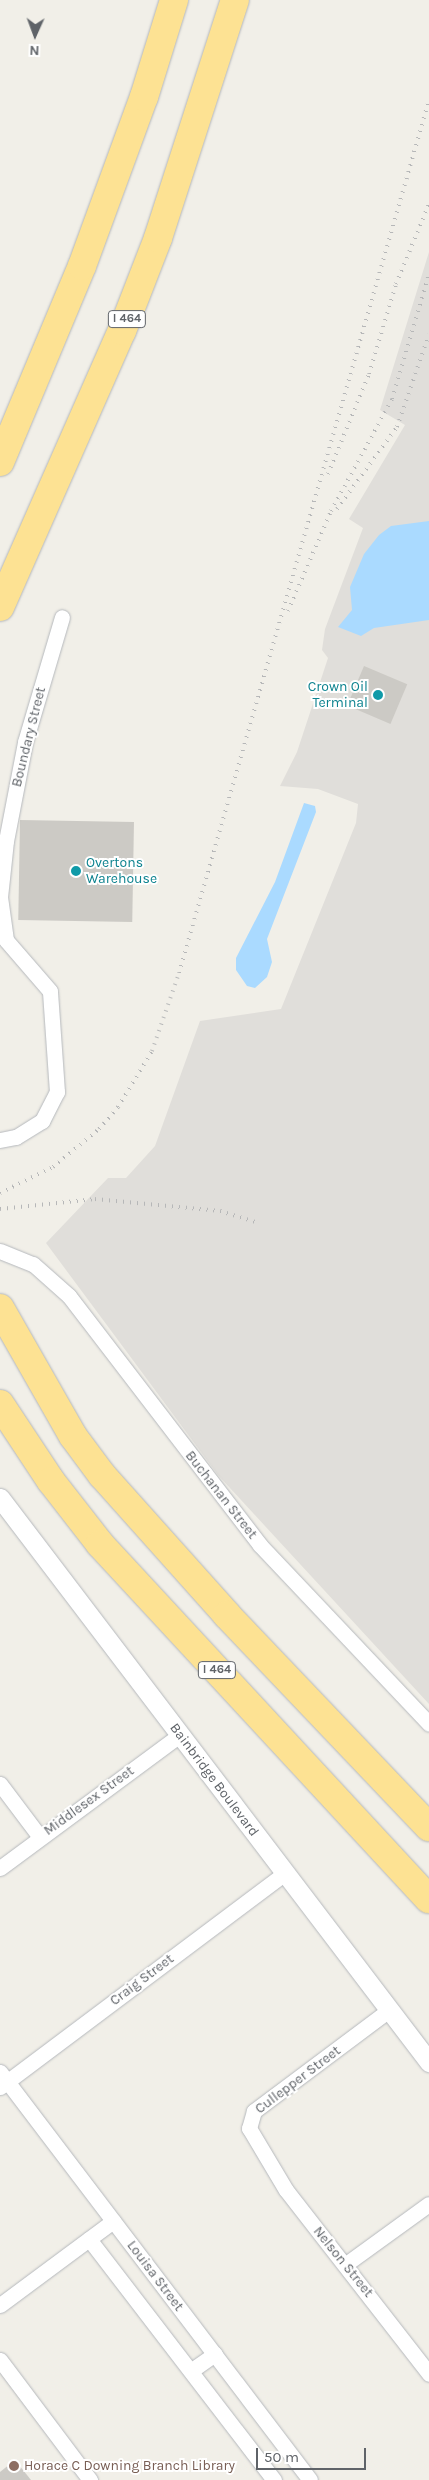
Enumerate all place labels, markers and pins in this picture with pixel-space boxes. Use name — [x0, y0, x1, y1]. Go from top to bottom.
place label: Crown Oil Terminal — [308, 679, 368, 712]
marker: Crown Oil Terminal — [372, 689, 384, 701]
place label: Overtons Warehouse — [86, 855, 157, 888]
marker: Overtons Warehouse — [70, 865, 82, 877]
place label: Horace C Downing Branch Library — [24, 2458, 235, 2474]
marker: Horace C Downing Branch Library — [8, 2460, 20, 2472]

